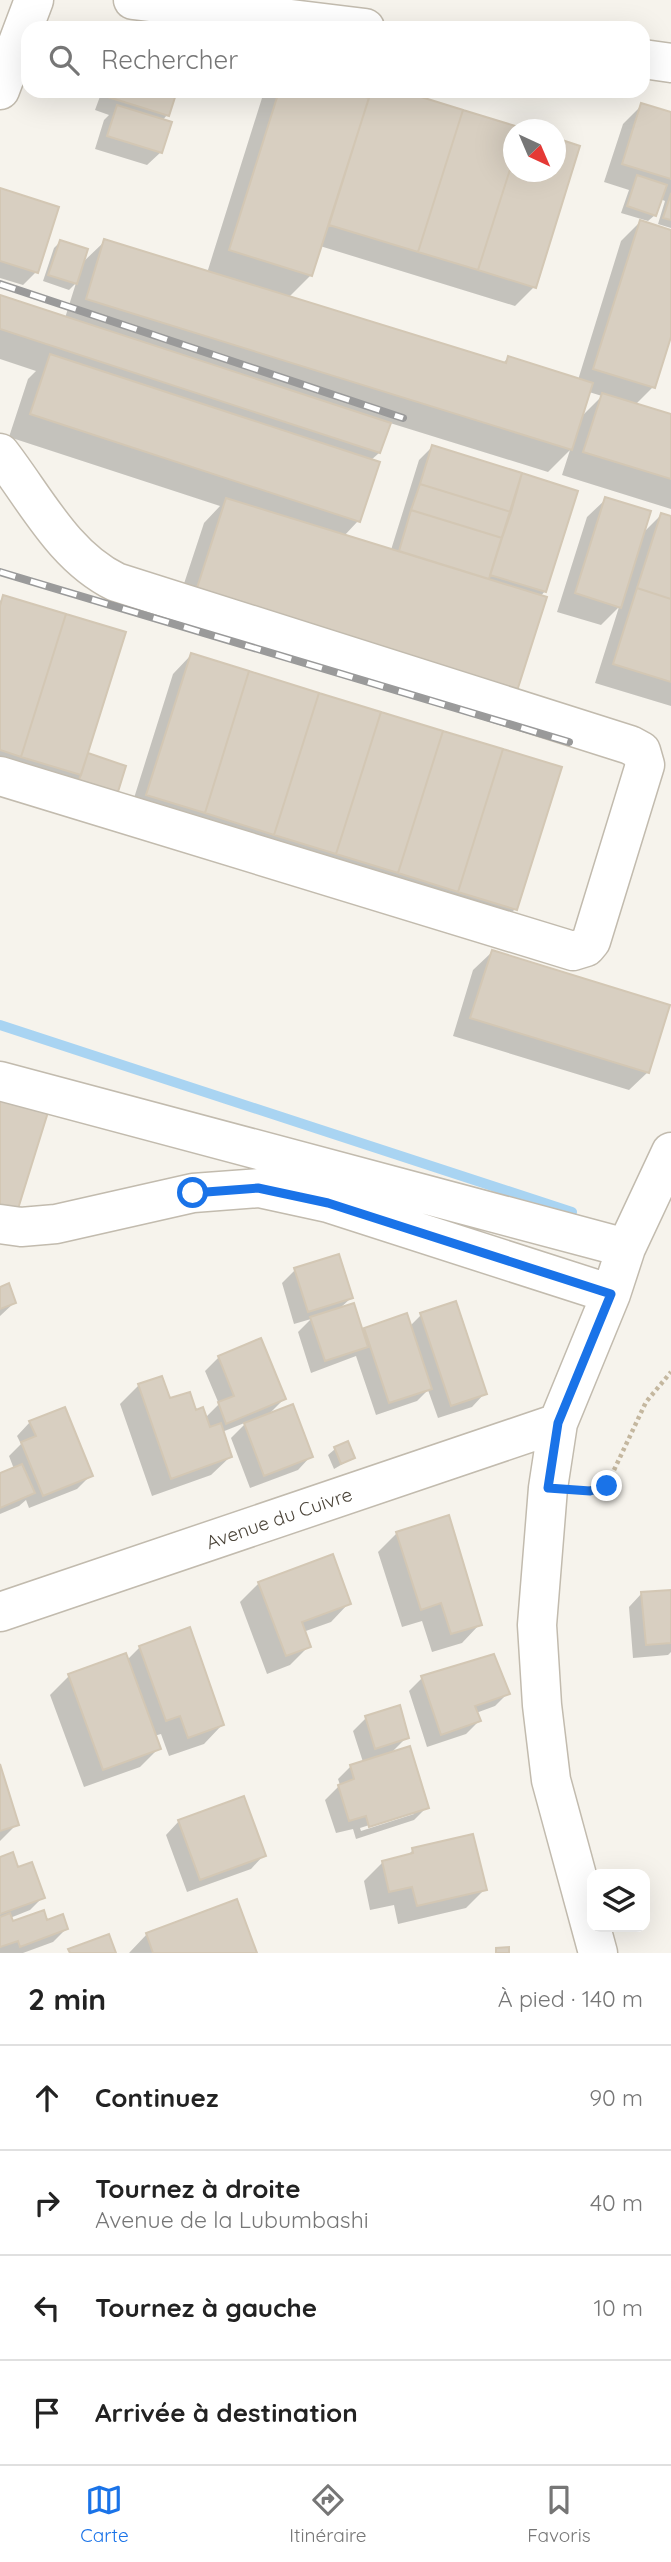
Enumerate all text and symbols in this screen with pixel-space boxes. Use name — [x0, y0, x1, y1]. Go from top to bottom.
search box — [21, 21, 650, 98]
icon: search — [45, 41, 83, 79]
text: Rechercher — [101, 43, 238, 76]
north arrow — [503, 119, 566, 182]
route start — [177, 1177, 208, 1208]
route end — [591, 1470, 622, 1501]
street label: Avenue du Cuivre — [203, 1482, 355, 1554]
map controls — [587, 1869, 650, 1932]
button: layers — [587, 1869, 650, 1932]
text: 2 min — [28, 1980, 106, 2018]
text: À pied · 140 m — [498, 1984, 643, 2013]
icon: ahead — [28, 2079, 66, 2117]
text: Continuez — [95, 2081, 218, 2114]
text: 90 m — [589, 2083, 643, 2112]
text: Tournez à droite — [95, 2172, 300, 2205]
icon: right — [28, 2184, 66, 2222]
text: 40 m — [590, 2188, 643, 2217]
text: Avenue de la Lubumbashi — [95, 2205, 369, 2234]
icon: left — [28, 2289, 66, 2327]
text: Tournez à gauche — [95, 2291, 317, 2324]
text: 10 m — [594, 2293, 643, 2322]
icon: arrive — [28, 2394, 66, 2432]
text: Arrivée à destination — [95, 2396, 358, 2429]
tab: Carte — [80, 2481, 129, 2547]
tab: Itinéraire — [289, 2481, 367, 2547]
tab: Favoris — [527, 2481, 591, 2547]

